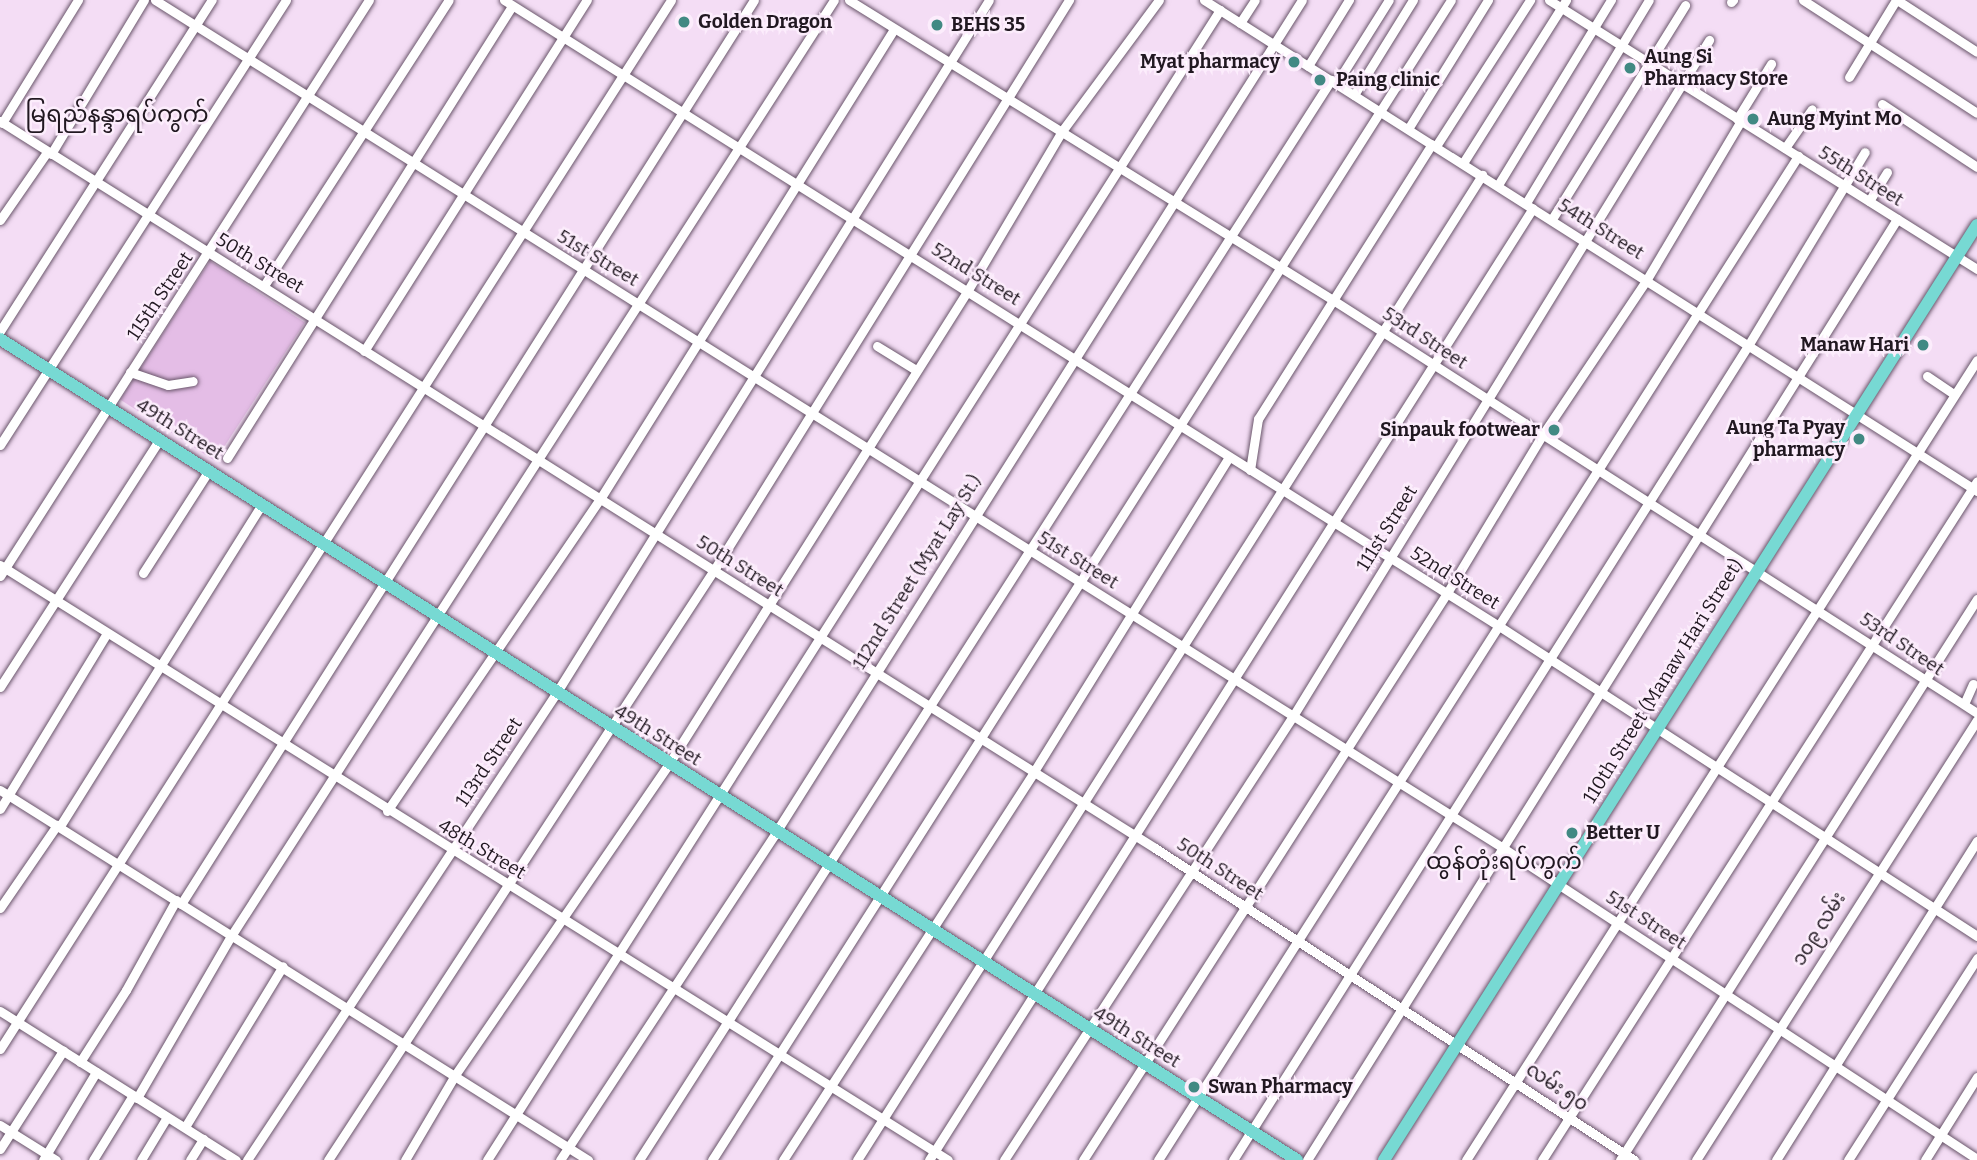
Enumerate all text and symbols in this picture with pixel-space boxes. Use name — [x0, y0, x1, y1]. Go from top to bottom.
place label: Golden Dragon — [698, 11, 832, 33]
marker: Golden Dragon — [676, 14, 692, 30]
place label: BEHS 35 — [951, 14, 1025, 36]
marker: BEHS 35 — [929, 17, 945, 33]
place label: Aung Si Pharmacy Store — [1644, 46, 1788, 90]
place label: Myat pharmacy — [1140, 51, 1280, 73]
marker: Myat pharmacy — [1286, 54, 1302, 70]
marker: Aung Si Pharmacy Store — [1622, 60, 1638, 76]
place label: Paing clinic — [1336, 69, 1440, 91]
marker: Paing clinic — [1310, 70, 1330, 90]
district label: မြရည်နန္ဒာရပ်ကွက် — [25, 100, 209, 128]
place label: Aung Myint Mo — [1767, 108, 1902, 130]
marker: Aung Myint Mo — [1745, 111, 1761, 127]
street label: 55th Street — [1814, 141, 1908, 211]
street label: 54th Street — [1554, 194, 1648, 264]
street label: 51st Street — [553, 225, 643, 291]
street label: 50th Street — [212, 228, 308, 298]
street label: 52nd Street — [927, 238, 1025, 310]
street label: 115th Street — [122, 248, 198, 344]
street label: 53rd Street — [1378, 302, 1472, 374]
place label: Manaw Hari — [1800, 334, 1909, 356]
marker: Manaw Hari — [1915, 337, 1931, 353]
street label: 49th Street — [132, 393, 228, 465]
place label: Aung Ta Pyay pharmacy — [1726, 417, 1845, 461]
place label: Sinpauk footwear — [1380, 419, 1540, 441]
marker: Sinpauk footwear — [1546, 422, 1562, 438]
marker: Aung Ta Pyay pharmacy — [1851, 431, 1867, 447]
street label: 112nd Street (Myat Lay St.) — [848, 471, 986, 673]
street label: 111st Street — [1352, 481, 1422, 575]
street label: 51st Street — [1033, 526, 1123, 594]
street label: 50th Street — [692, 530, 788, 602]
street label: 52nd Street — [1406, 542, 1504, 614]
street label: 110th Street (Manaw Hari Street) — [1578, 555, 1748, 807]
street label: 53rd Street — [1855, 607, 1949, 681]
street label: 49th Street — [610, 699, 706, 771]
street label: 113rd Street — [451, 713, 527, 811]
street label: 48th Street — [434, 814, 530, 884]
place label: Better U — [1586, 822, 1660, 844]
marker: Better U — [1564, 825, 1580, 841]
street label: 50th Street — [1173, 833, 1267, 905]
district label: ထွန်တုံးရပ်ကွက် — [1426, 847, 1582, 875]
street label: 51st Street — [1602, 886, 1690, 954]
street label: ၁၀၉ လမ်း — [1787, 888, 1851, 970]
street label: 49th Street — [1089, 1001, 1185, 1073]
street label: လမ်း ၅၀ — [1522, 1058, 1592, 1116]
place label: Swan Pharmacy — [1208, 1076, 1353, 1098]
marker: Swan Pharmacy — [1186, 1079, 1202, 1095]

